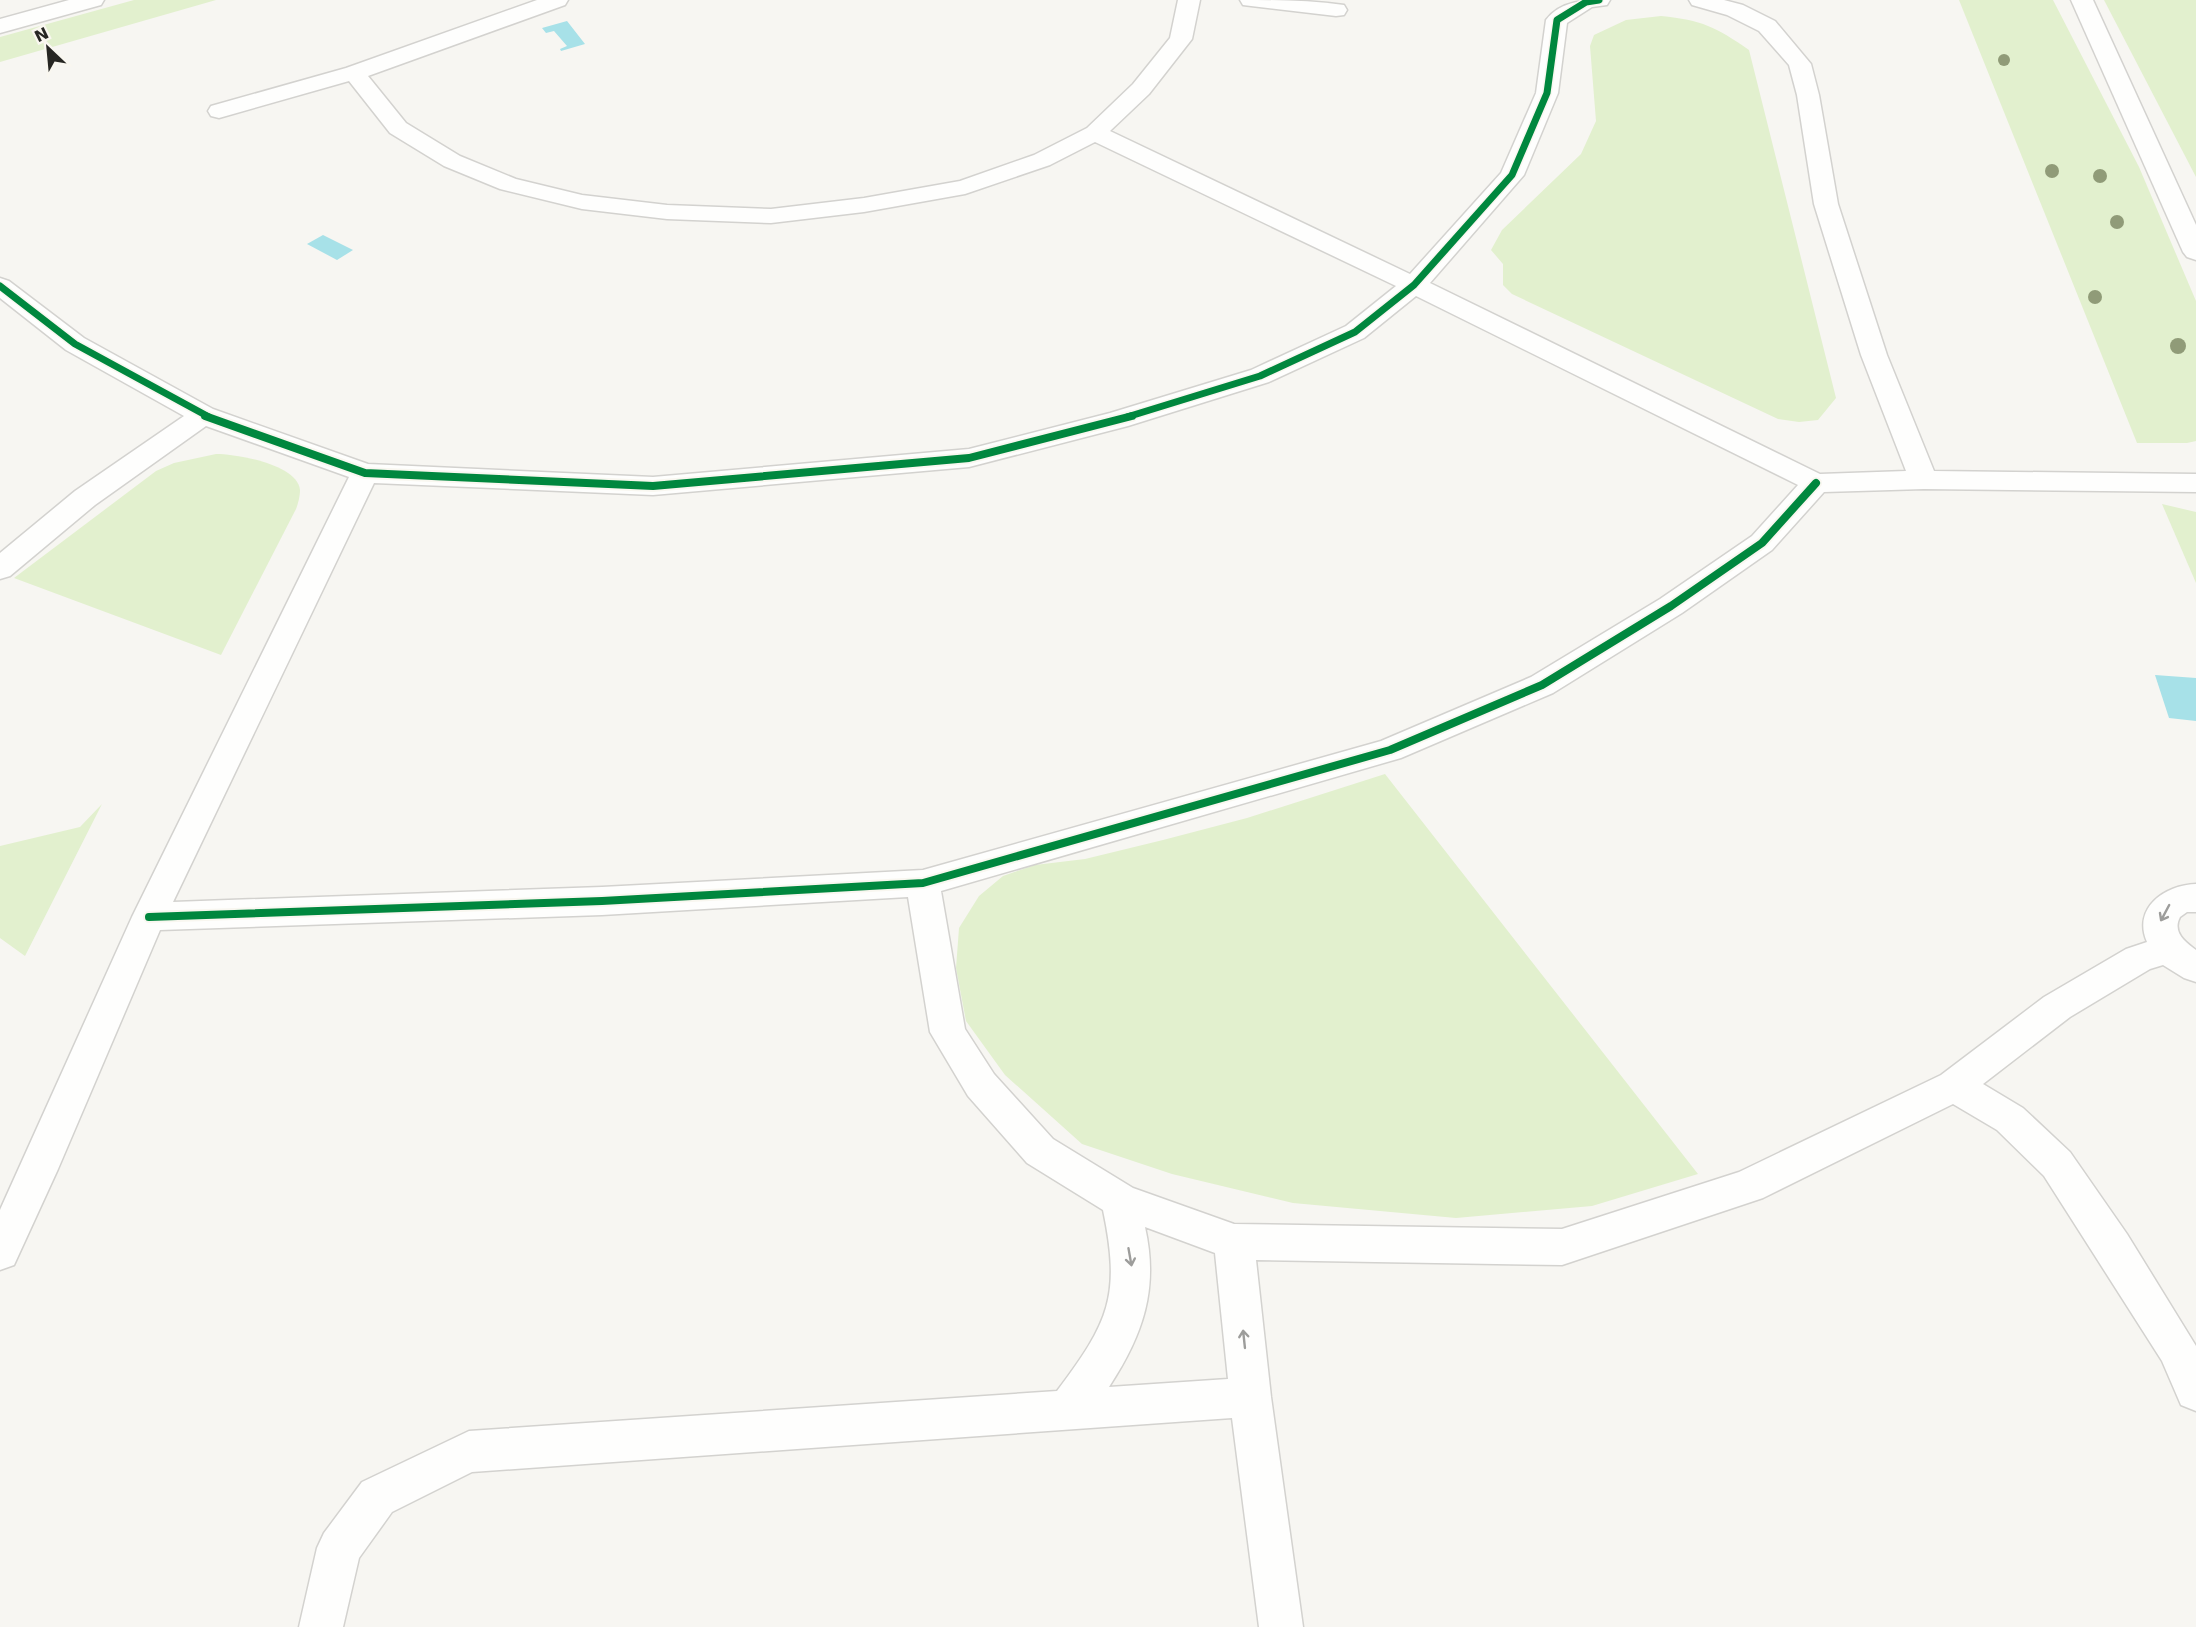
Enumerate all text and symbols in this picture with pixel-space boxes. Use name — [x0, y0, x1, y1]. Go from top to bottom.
north arrow — [18, 18, 78, 78]
text: N — [31, 23, 52, 46]
one-way arrow — [2158, 904, 2170, 922]
one-way arrow — [1125, 1247, 1136, 1267]
one-way arrow — [1239, 1329, 1250, 1349]

